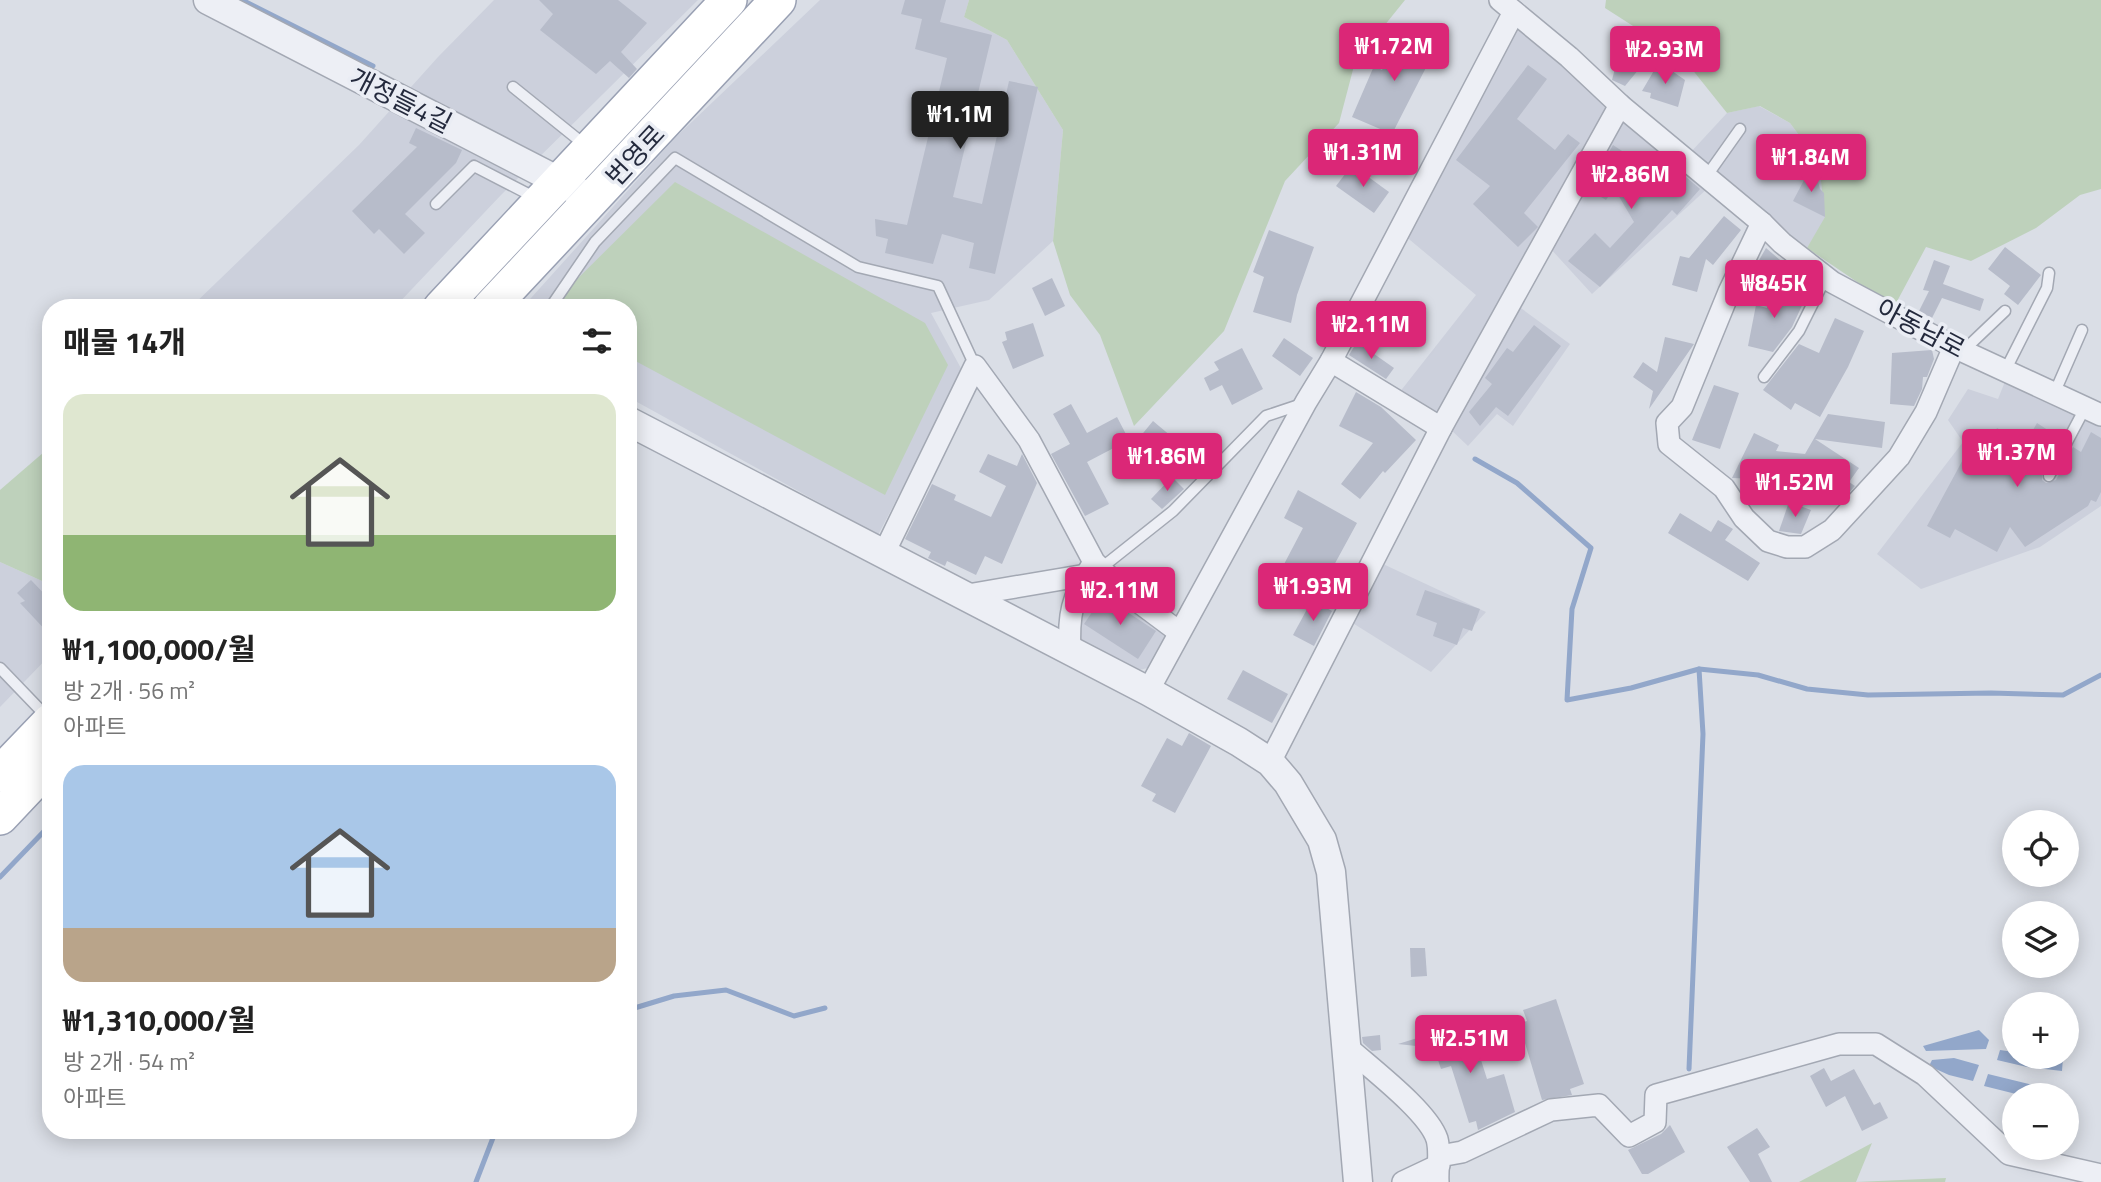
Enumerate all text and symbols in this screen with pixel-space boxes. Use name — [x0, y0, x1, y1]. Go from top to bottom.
pin: ₩1.72M — [1337, 24, 1451, 83]
pin: ₩2.93M — [1608, 27, 1722, 86]
text: ₩1.72M — [1355, 28, 1433, 63]
text: ₩2.93M — [1626, 31, 1704, 66]
street label: 개정들4길 — [343, 58, 459, 142]
pin: ₩1.1M — [911, 92, 1009, 151]
text: ₩1.1M — [928, 96, 992, 131]
street label: 번영로 — [596, 115, 674, 195]
pin: ₩1.31M — [1306, 130, 1420, 189]
text: ₩1.31M — [1324, 134, 1402, 169]
pin: ₩1.84M — [1754, 134, 1868, 194]
text: ₩1.84M — [1772, 139, 1850, 174]
pin: ₩2.86M — [1574, 152, 1688, 211]
text: ₩2.86M — [1592, 156, 1670, 191]
pin: ₩845K — [1725, 260, 1823, 320]
text: ₩845K — [1741, 265, 1807, 300]
street label: 아동남로 — [1870, 288, 1972, 368]
pin: ₩2.11M — [1314, 302, 1428, 361]
text: ₩2.11M — [1332, 306, 1410, 341]
text: 매물 14개 — [63, 319, 186, 365]
icon: filters — [578, 322, 616, 360]
pin: ₩1.37M — [1960, 430, 2074, 489]
pin: ₩1.86M — [1110, 434, 1224, 493]
text: ₩1.37M — [1978, 434, 2056, 469]
text: ₩1.86M — [1128, 438, 1206, 473]
icon: home — [277, 439, 403, 565]
pin: ₩1.52M — [1738, 460, 1852, 519]
text: ₩1.52M — [1756, 464, 1834, 499]
pin: ₩1.93M — [1256, 564, 1370, 623]
pin: ₩2.11M — [1063, 568, 1177, 627]
text: ₩1.93M — [1274, 568, 1352, 603]
text: ₩2.11M — [1081, 572, 1159, 607]
text: ₩1,100,000/월 — [63, 626, 256, 672]
text: 방 2개 · 56 m² — [63, 673, 195, 708]
text: 아파트 — [63, 709, 126, 744]
icon: home — [277, 810, 403, 936]
map controls — [2002, 810, 2079, 1160]
button: locate — [2002, 810, 2079, 887]
button: layers — [2002, 901, 2079, 978]
button: + — [2002, 992, 2079, 1069]
text: ₩1,310,000/월 — [63, 997, 256, 1043]
pin: ₩2.51M — [1413, 1016, 1527, 1075]
text: ₩2.51M — [1431, 1020, 1509, 1055]
text: 방 2개 · 54 m² — [63, 1044, 195, 1079]
text: 아파트 — [63, 1080, 126, 1115]
button: − — [2002, 1083, 2079, 1160]

